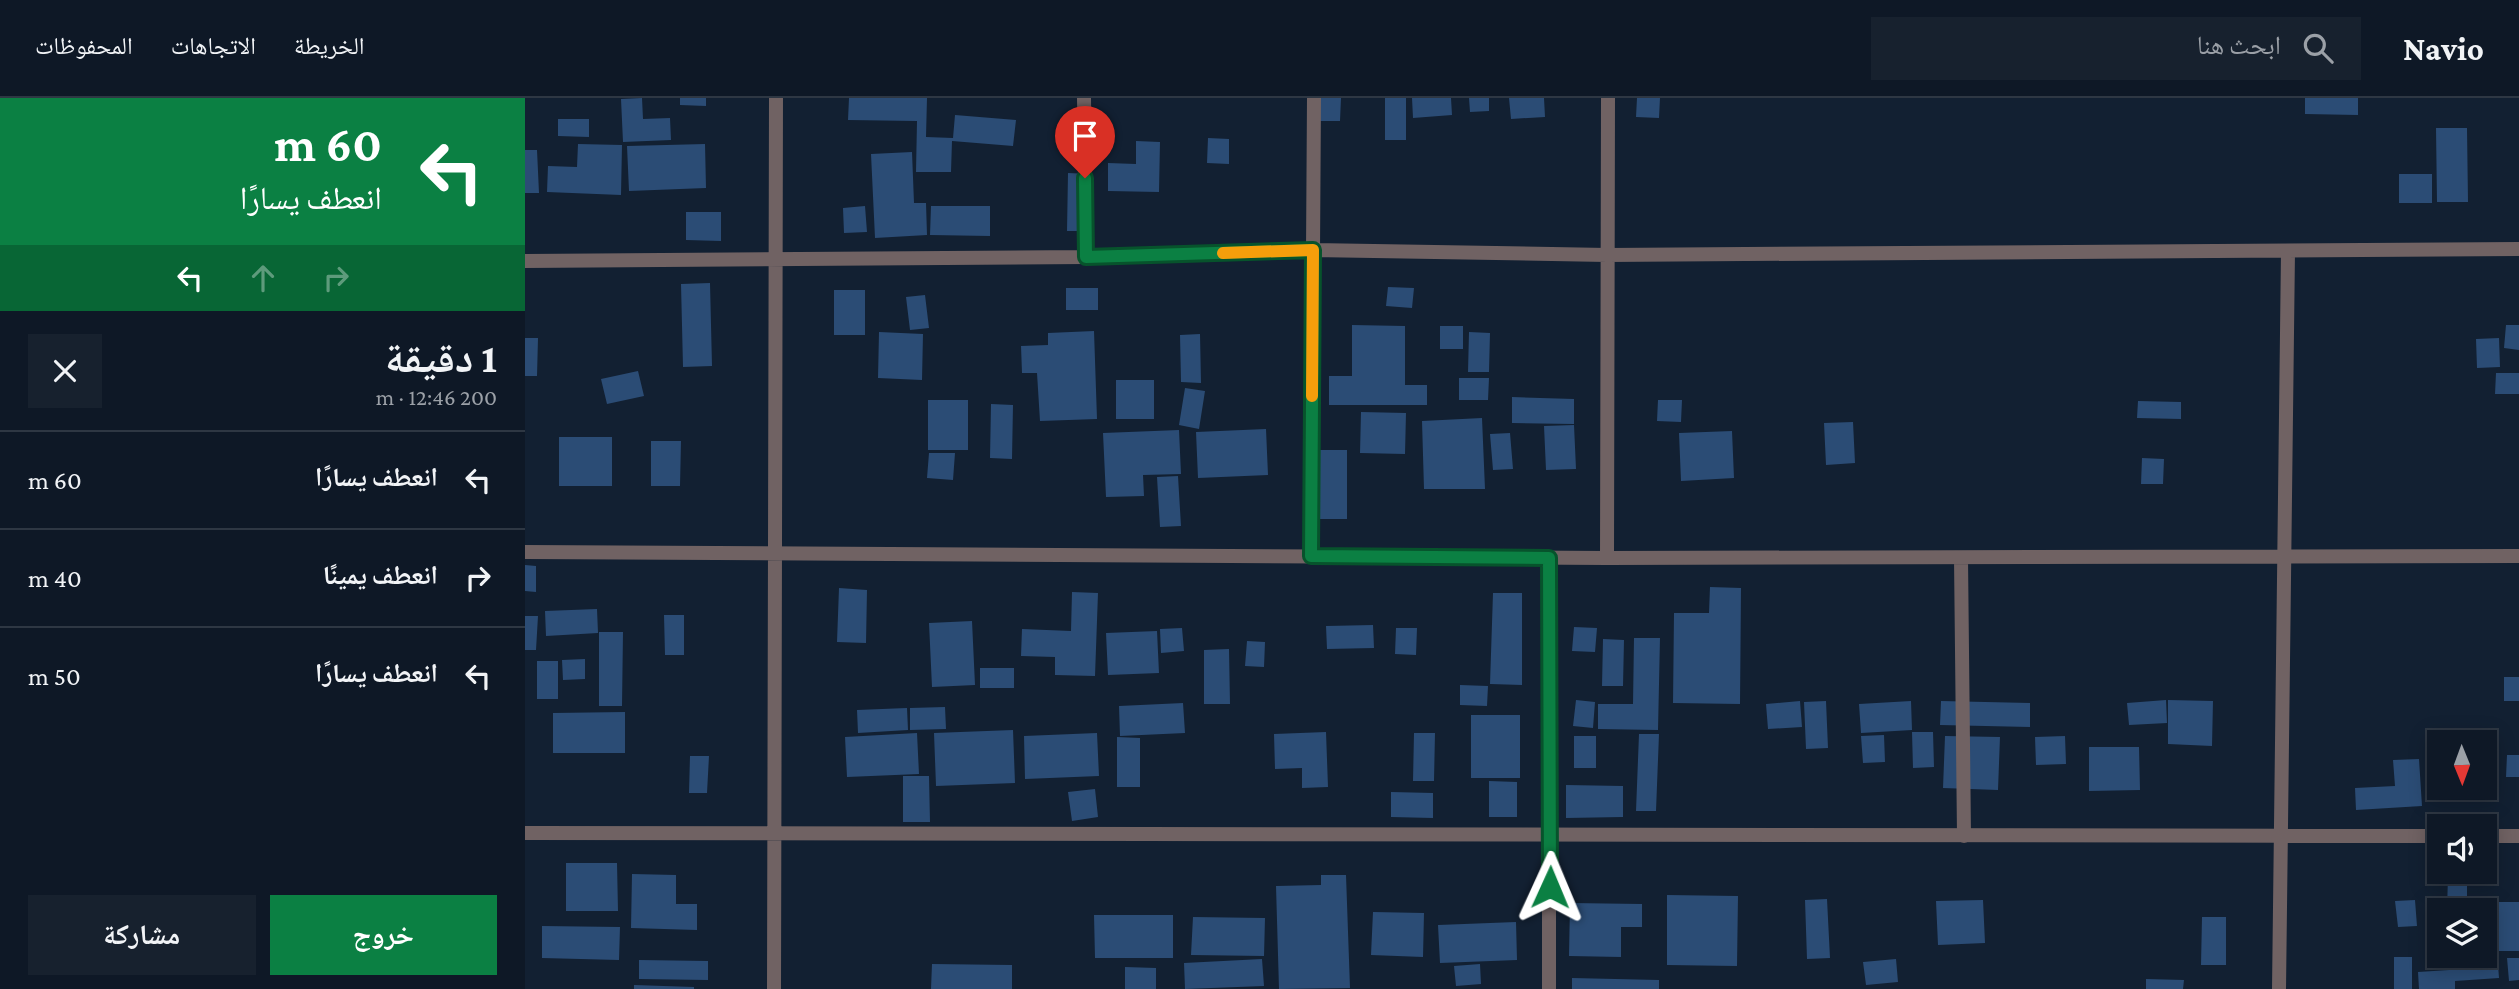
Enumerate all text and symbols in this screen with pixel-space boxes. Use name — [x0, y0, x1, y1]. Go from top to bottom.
search box — [1871, 17, 2361, 80]
icon: search — [2299, 29, 2337, 67]
text: Navio — [2403, 30, 2484, 67]
text: ابحث هنا — [2197, 31, 2281, 60]
text: المحفوظات — [35, 32, 133, 59]
text: الاتجاهات — [171, 32, 256, 59]
text: الخريطة — [294, 32, 365, 59]
pin — [1055, 106, 1115, 178]
text: 60 m — [275, 117, 382, 172]
icon: arrive — [1066, 117, 1104, 155]
icon: left — [406, 126, 497, 217]
text: انعطف يسارًا — [240, 180, 382, 216]
icon: left — [171, 259, 209, 297]
icon: ahead — [244, 259, 282, 297]
icon: right — [317, 259, 355, 297]
button: close — [28, 334, 102, 408]
text: 1 دقيقة — [385, 334, 497, 381]
text: 200 m · 12:46 — [376, 384, 497, 410]
icon: left — [459, 461, 497, 499]
text: انعطف يسارًا — [315, 463, 438, 492]
text: 60 m — [28, 466, 82, 495]
icon: right — [459, 559, 497, 597]
text: انعطف يمينًا — [323, 561, 438, 590]
text: 40 m — [28, 564, 82, 593]
icon: left — [459, 657, 497, 695]
text: انعطف يسارًا — [315, 659, 438, 688]
text: 50 m — [28, 662, 81, 691]
north arrow — [2427, 730, 2497, 800]
map controls — [2427, 730, 2497, 968]
button: sound — [2427, 814, 2497, 884]
position arrow — [1513, 850, 1587, 924]
button: مشاركة — [28, 895, 256, 975]
button: خروج — [270, 895, 497, 975]
button: layers — [2427, 898, 2497, 968]

